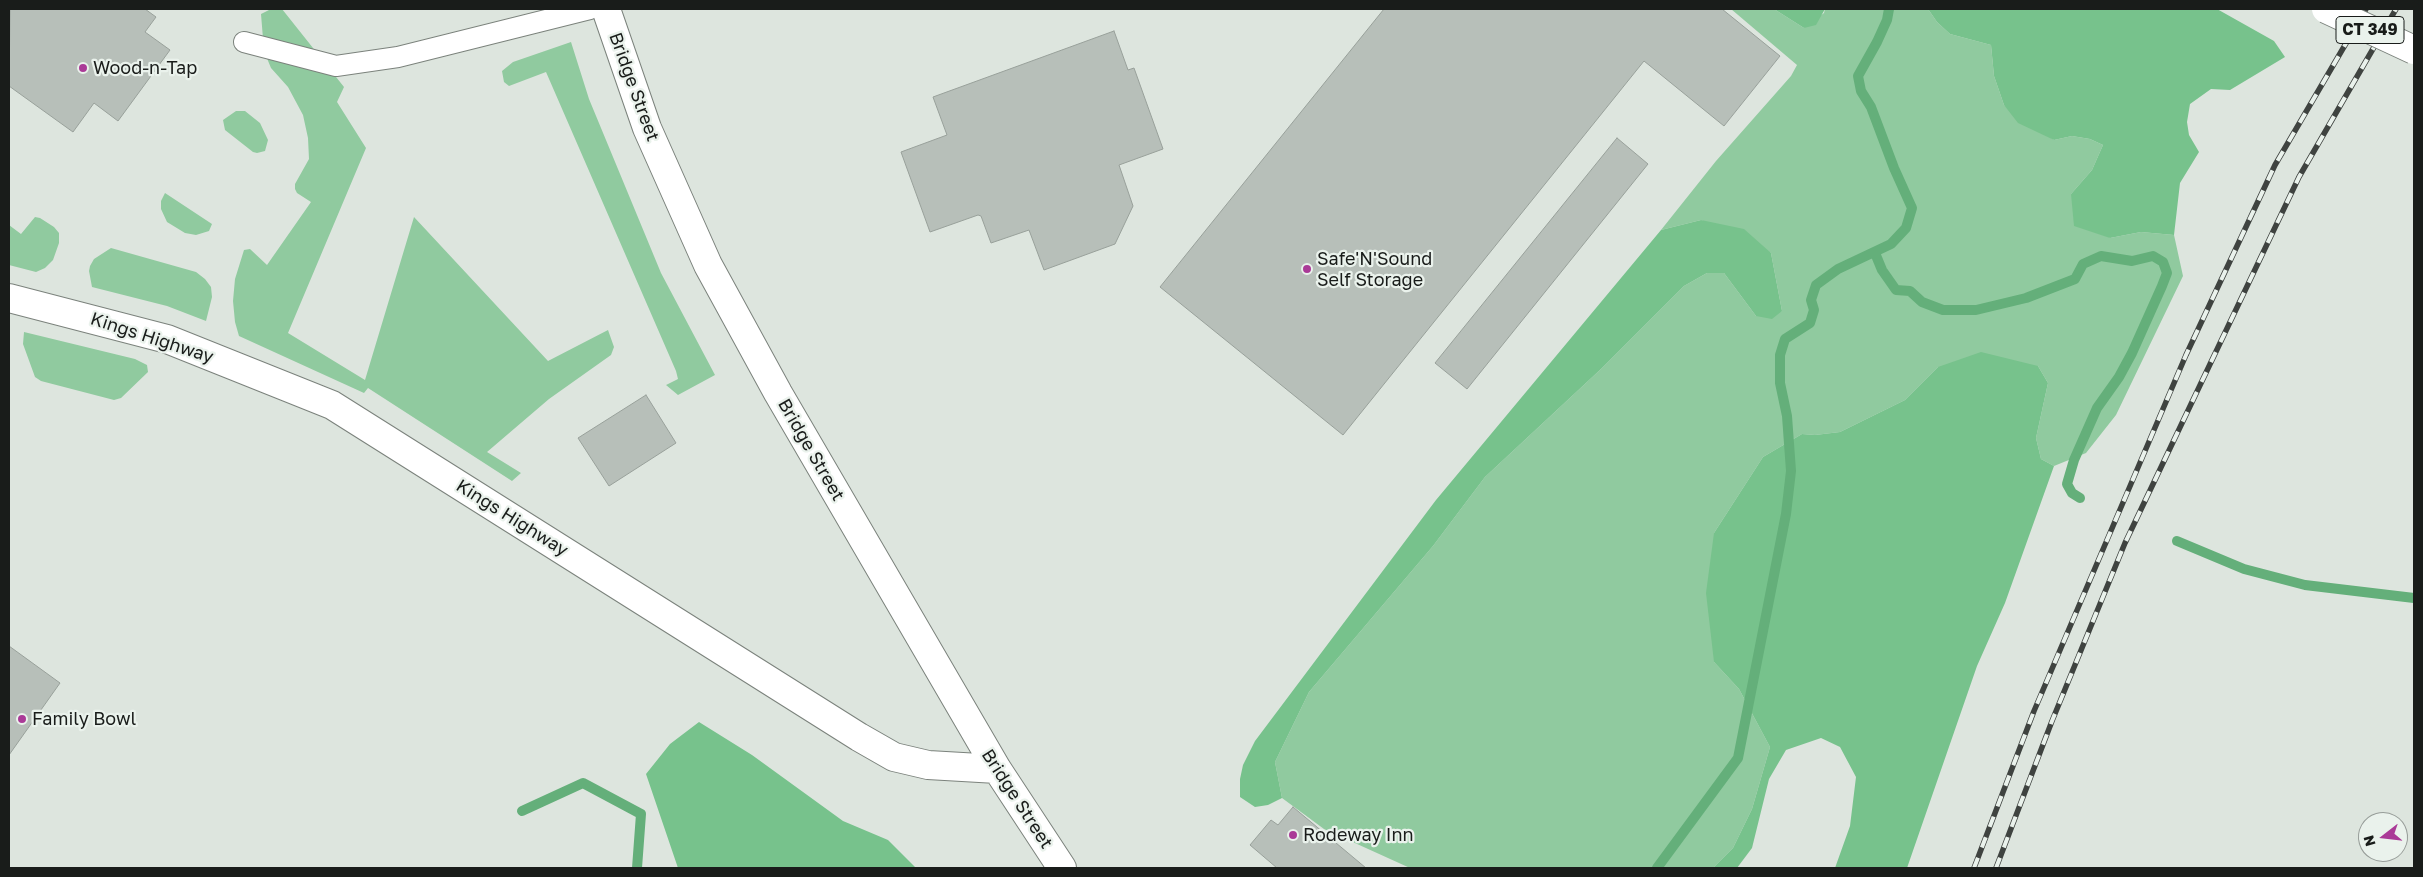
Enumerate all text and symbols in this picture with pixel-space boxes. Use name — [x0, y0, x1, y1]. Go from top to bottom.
road number: CT 349 — [2336, 16, 2404, 44]
street label: Bridge Street — [604, 30, 664, 144]
place label: Wood-n-Tap — [93, 57, 197, 79]
marker: Wood-n-Tap — [77, 62, 89, 74]
place label: Safe'N'Sound Self Storage — [1317, 248, 1432, 290]
marker: Safe'N'Sound Self Storage — [1301, 263, 1313, 275]
street label: Kings Highway — [88, 308, 216, 368]
street label: Bridge Street — [773, 395, 849, 505]
street label: Kings Highway — [452, 475, 572, 561]
place label: Family Bowl — [32, 708, 136, 730]
marker: Family Bowl — [16, 713, 28, 725]
street label: Bridge Street — [977, 745, 1057, 853]
north arrow — [2358, 812, 2408, 862]
place label: Rodeway Inn — [1303, 824, 1414, 846]
marker: Rodeway Inn — [1287, 829, 1299, 841]
text: N — [2359, 834, 2379, 848]

